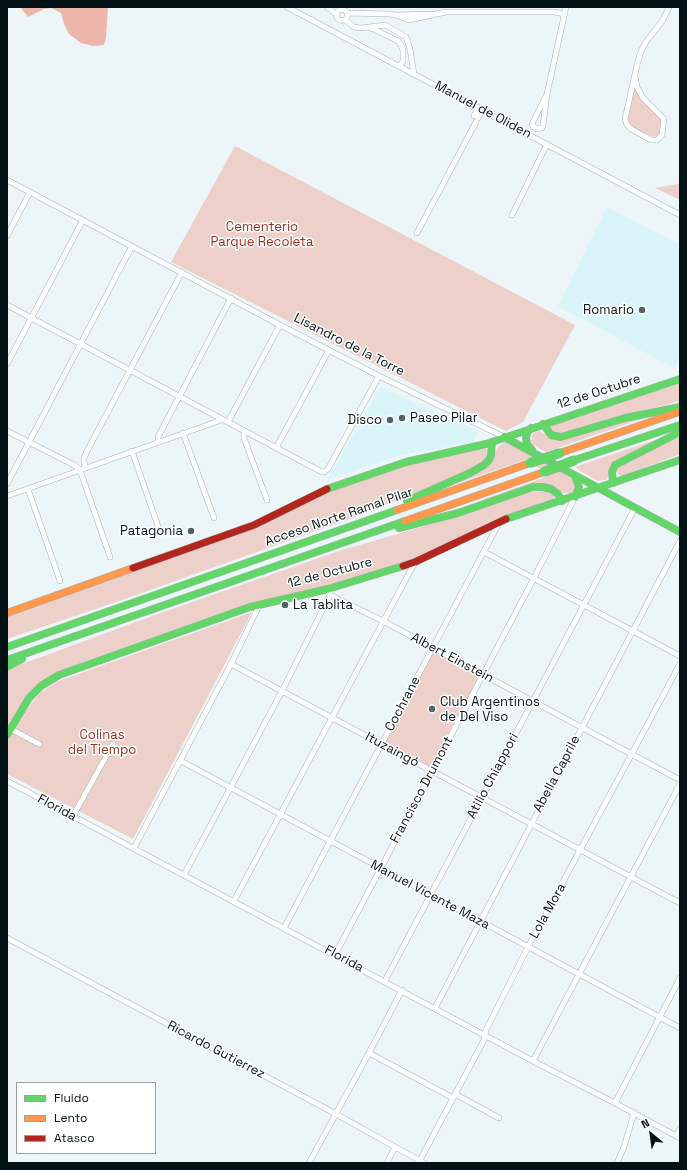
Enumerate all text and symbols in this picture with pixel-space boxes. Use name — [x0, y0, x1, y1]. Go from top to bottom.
street label: Manuel de Oliden — [432, 78, 534, 142]
park label: Cementerio Parque Recoleta — [211, 219, 313, 250]
place label: Romario — [583, 302, 634, 318]
marker: Romario — [637, 305, 647, 315]
street label: Lisandro de la Torre — [291, 310, 407, 380]
street label: 12 de Octubre — [555, 371, 643, 413]
place label: Paseo Pilar — [410, 410, 478, 426]
place label: Disco — [348, 412, 382, 428]
marker: Paseo Pilar — [397, 413, 407, 423]
marker: Disco — [385, 415, 395, 425]
street label: Acceso Norte Ramal Pilar — [263, 484, 415, 550]
place label: Patagonia — [120, 523, 183, 539]
marker: Patagonia — [186, 526, 196, 536]
street label: 12 de Octubre — [286, 554, 374, 592]
place label: La Tablita — [293, 597, 353, 613]
marker: La Tablita — [280, 600, 290, 610]
street label: Albert Einstein — [408, 630, 496, 686]
street label: Cochrane — [382, 674, 424, 734]
place label: Club Argentinos de Del Viso — [440, 694, 540, 725]
marker: Club Argentinos de Del Viso — [427, 704, 437, 714]
park label: Colinas del Tiempo — [68, 727, 136, 758]
street label: Ituzaingó — [362, 729, 422, 771]
street label: Atilio Chiappori — [464, 731, 522, 821]
street label: Abella Caprile — [530, 733, 584, 815]
street label: Francisco Drumont — [387, 734, 457, 846]
street label: Florida — [35, 791, 79, 825]
street label: Manuel Vicente Maza — [368, 857, 492, 933]
street label: Lola Mora — [527, 881, 569, 941]
street label: Florida — [322, 942, 366, 976]
street label: Ricardo Gutierrez — [165, 1018, 267, 1082]
legend — [16, 1082, 156, 1154]
text: Fluido — [54, 1090, 89, 1106]
text: Lento — [54, 1110, 88, 1126]
north arrow — [631, 1114, 671, 1154]
text: N — [639, 1116, 652, 1131]
text: Atasco — [54, 1130, 95, 1146]

